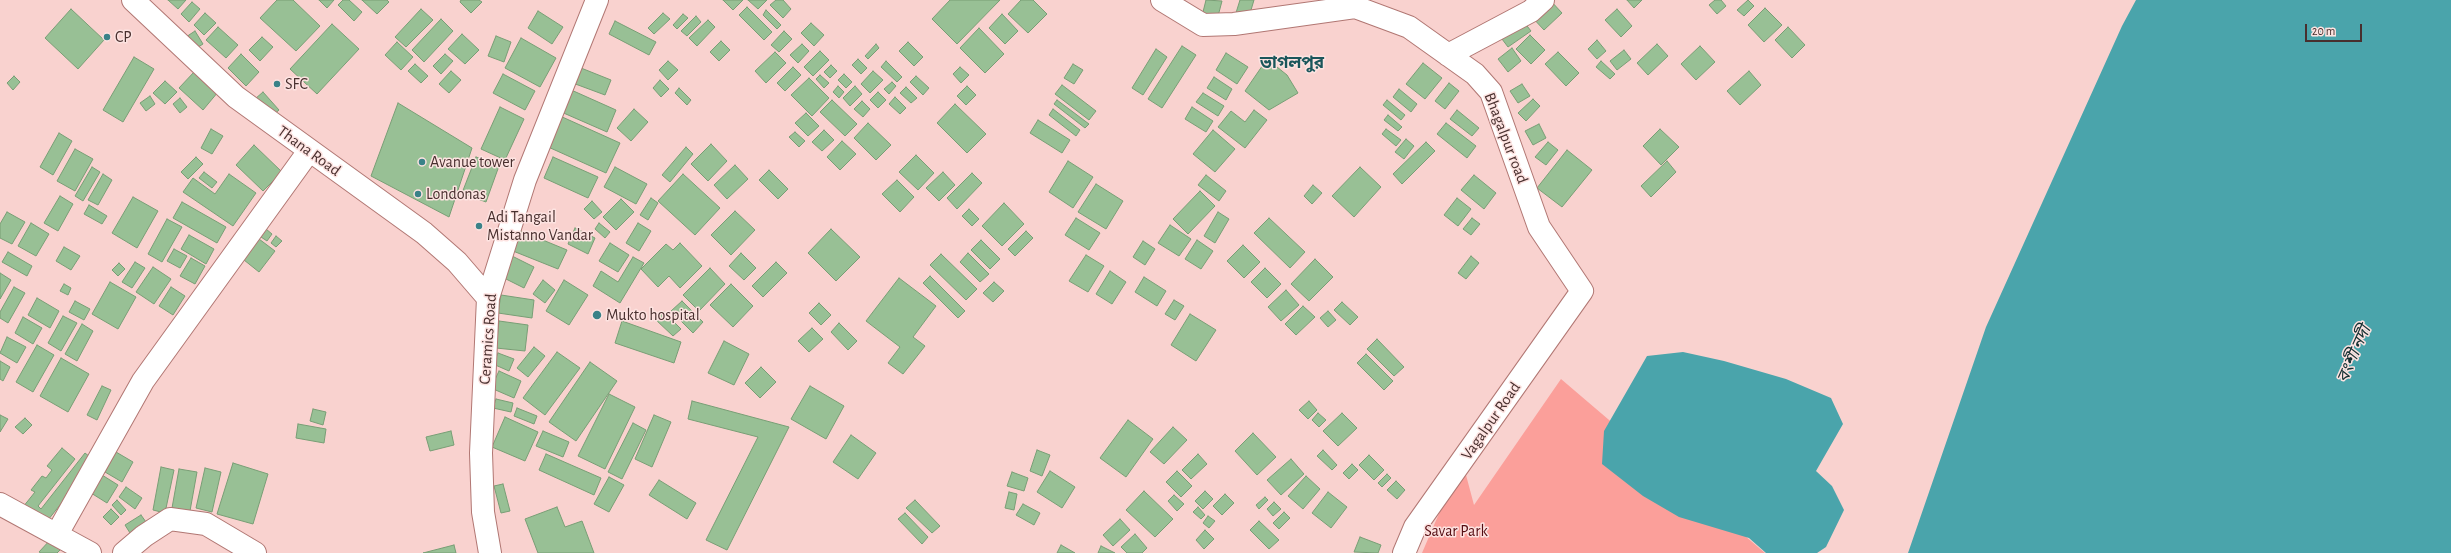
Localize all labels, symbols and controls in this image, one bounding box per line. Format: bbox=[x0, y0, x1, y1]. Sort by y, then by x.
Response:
scale bar bbox=[2307, 16, 2364, 42]
text: 20 m bbox=[2312, 25, 2335, 37]
place label: CP bbox=[115, 27, 132, 47]
marker: CP bbox=[102, 32, 112, 42]
district label: ভাগলপুর bbox=[1260, 53, 1324, 73]
place label: SFC bbox=[285, 74, 308, 94]
marker: SFC bbox=[272, 79, 282, 89]
street label: Bhagalpur road bbox=[1480, 90, 1532, 186]
street label: Thana Road bbox=[274, 122, 344, 180]
place label: Avanue tower bbox=[430, 152, 515, 172]
marker: Avanue tower bbox=[417, 157, 427, 167]
place label: Londonas bbox=[426, 184, 486, 204]
marker: Londonas bbox=[413, 189, 423, 199]
place label: Adi Tangail Mistanno Vandar bbox=[487, 207, 593, 245]
marker: Adi Tangail Mistanno Vandar bbox=[474, 221, 484, 231]
street label: Ceramics Road bbox=[475, 293, 501, 385]
place label: Mukto hospital bbox=[606, 305, 700, 325]
marker: Mukto hospital bbox=[591, 309, 603, 321]
water label: বংশী নদী bbox=[2332, 322, 2376, 386]
street label: Vagalpur Road bbox=[1457, 379, 1525, 463]
park label: Savar Park bbox=[1424, 521, 1488, 541]

